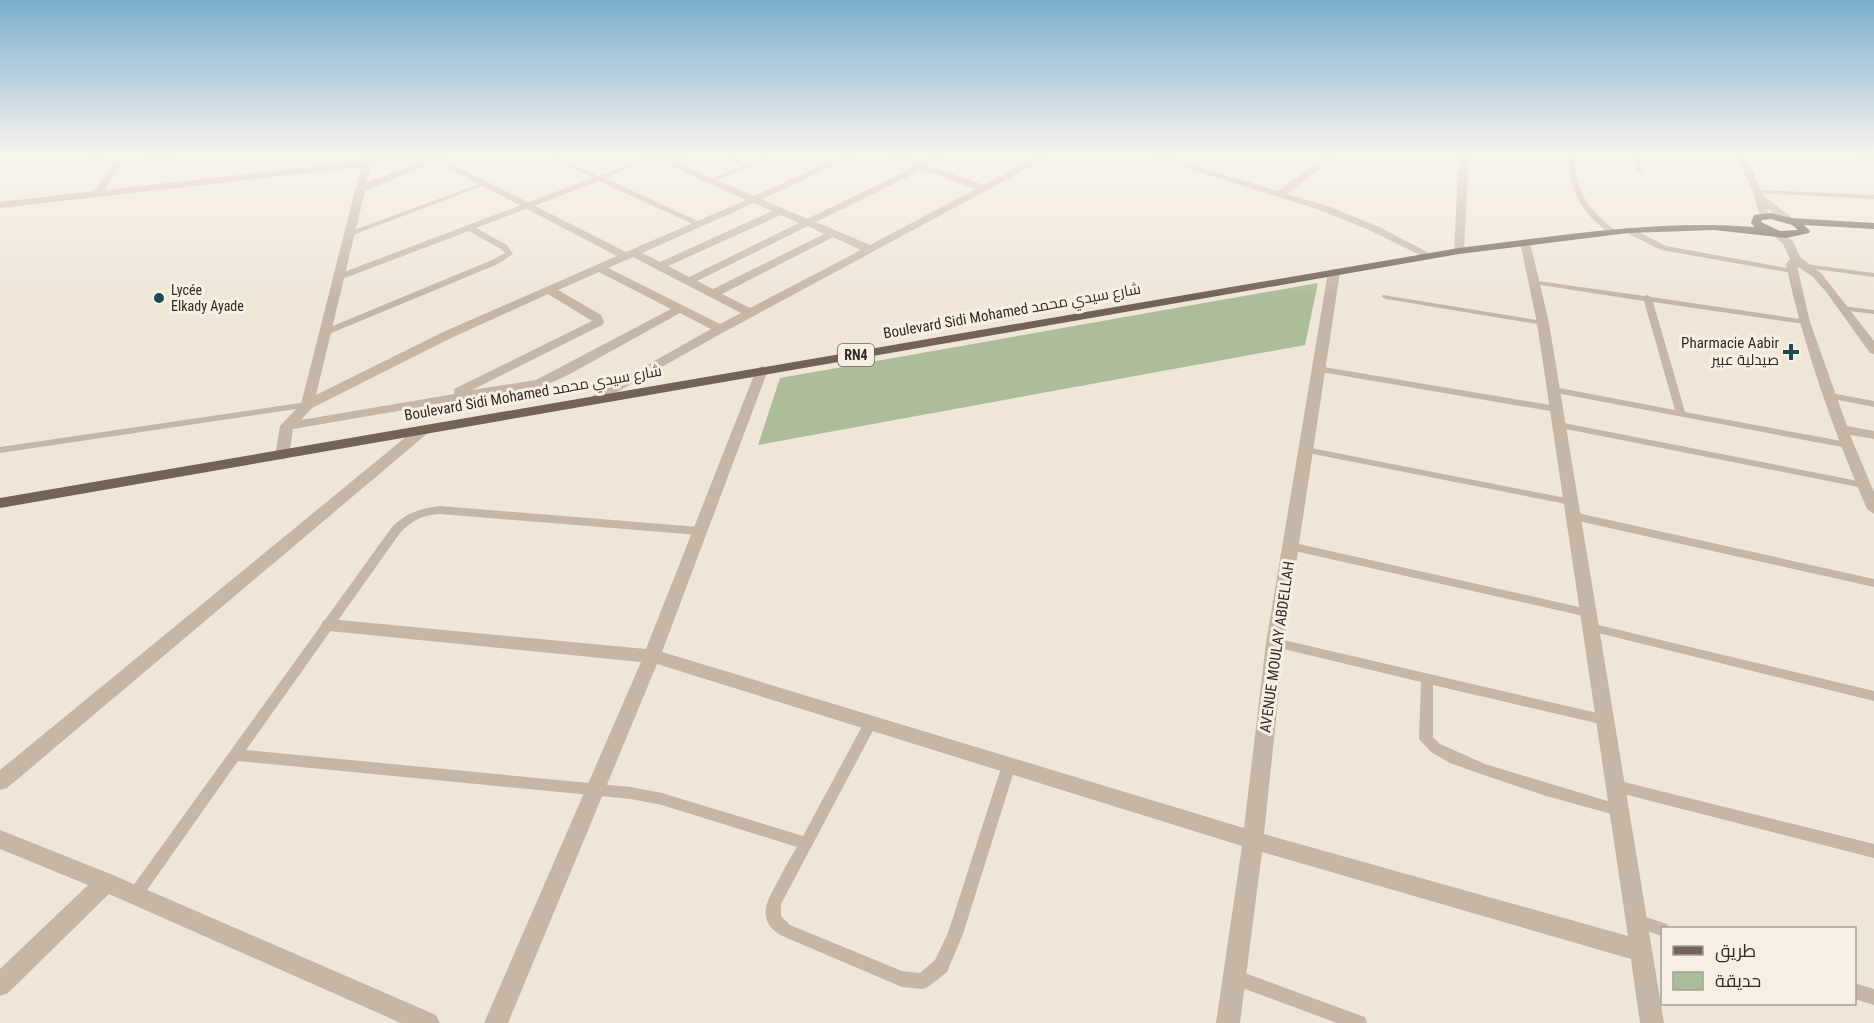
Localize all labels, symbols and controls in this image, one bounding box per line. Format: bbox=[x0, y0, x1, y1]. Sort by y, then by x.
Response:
street label: Boulevard Sidi Mohamed شارع سيدي محمد bbox=[882, 279, 1143, 346]
place label: Lycée Elkady Ayade bbox=[171, 282, 244, 314]
marker: Lycée Elkady Ayade bbox=[152, 291, 166, 305]
place label: Pharmacie Aabir صيدلية عبير bbox=[1681, 334, 1779, 369]
road number: RN4 bbox=[838, 344, 874, 366]
marker: Pharmacie Aabir صيدلية عبير bbox=[1784, 345, 1798, 359]
street label: Boulevard Sidi Mohamed شارع سيدي محمد bbox=[403, 361, 664, 428]
street label: AVENUE MOULAY ABDELLAH bbox=[1256, 560, 1298, 734]
legend bbox=[1661, 927, 1856, 1005]
text: طريق bbox=[1715, 940, 1756, 963]
text: حديقة bbox=[1715, 970, 1761, 991]

